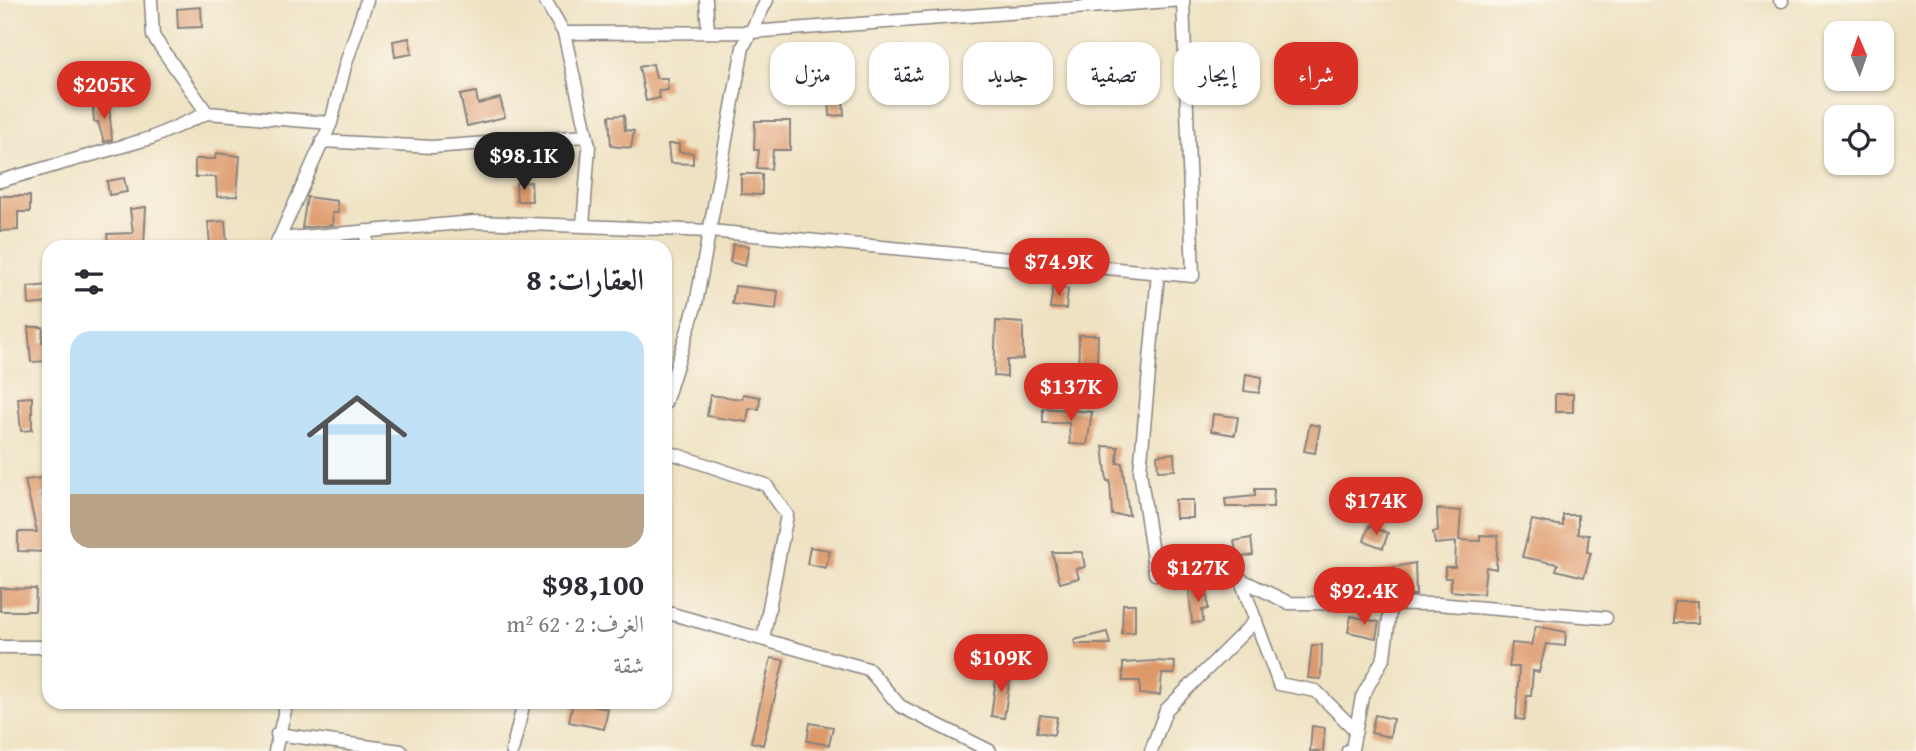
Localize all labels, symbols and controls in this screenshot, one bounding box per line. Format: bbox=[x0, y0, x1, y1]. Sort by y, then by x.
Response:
north arrow bbox=[1824, 21, 1894, 91]
map controls bbox=[1824, 21, 1894, 175]
chip: منزل bbox=[770, 42, 855, 105]
chip: شقة bbox=[869, 42, 949, 105]
chip: جديد bbox=[963, 42, 1053, 105]
chip: تصفية bbox=[1067, 42, 1160, 105]
chip: إيجار bbox=[1174, 42, 1260, 105]
chip: شراء bbox=[1274, 42, 1358, 105]
pin: $205K bbox=[55, 61, 153, 121]
text: $205K bbox=[73, 67, 135, 100]
button: locate bbox=[1824, 105, 1894, 175]
pin: $98.1K bbox=[467, 132, 581, 192]
text: $98.1K bbox=[490, 138, 558, 171]
pin: $74.9K bbox=[1002, 238, 1116, 298]
text: $74.9K bbox=[1025, 244, 1093, 277]
text: العقارات: 8 bbox=[526, 257, 644, 301]
icon: filters bbox=[70, 263, 108, 301]
pin: $137K bbox=[1022, 364, 1120, 423]
text: $137K bbox=[1040, 369, 1102, 402]
icon: home bbox=[294, 377, 420, 503]
pin: $174K bbox=[1327, 477, 1425, 537]
text: $174K bbox=[1345, 483, 1407, 516]
pin: $127K bbox=[1149, 544, 1247, 604]
text: $127K bbox=[1167, 550, 1229, 583]
text: $98,100 bbox=[542, 562, 644, 606]
pin: $92.4K bbox=[1307, 568, 1421, 627]
text: $92.4K bbox=[1330, 573, 1398, 606]
text: الغرف: 2 · 62 m² bbox=[507, 607, 644, 640]
pin: $109K bbox=[952, 634, 1050, 694]
text: $109K bbox=[970, 640, 1032, 673]
text: شقة bbox=[614, 648, 644, 681]

